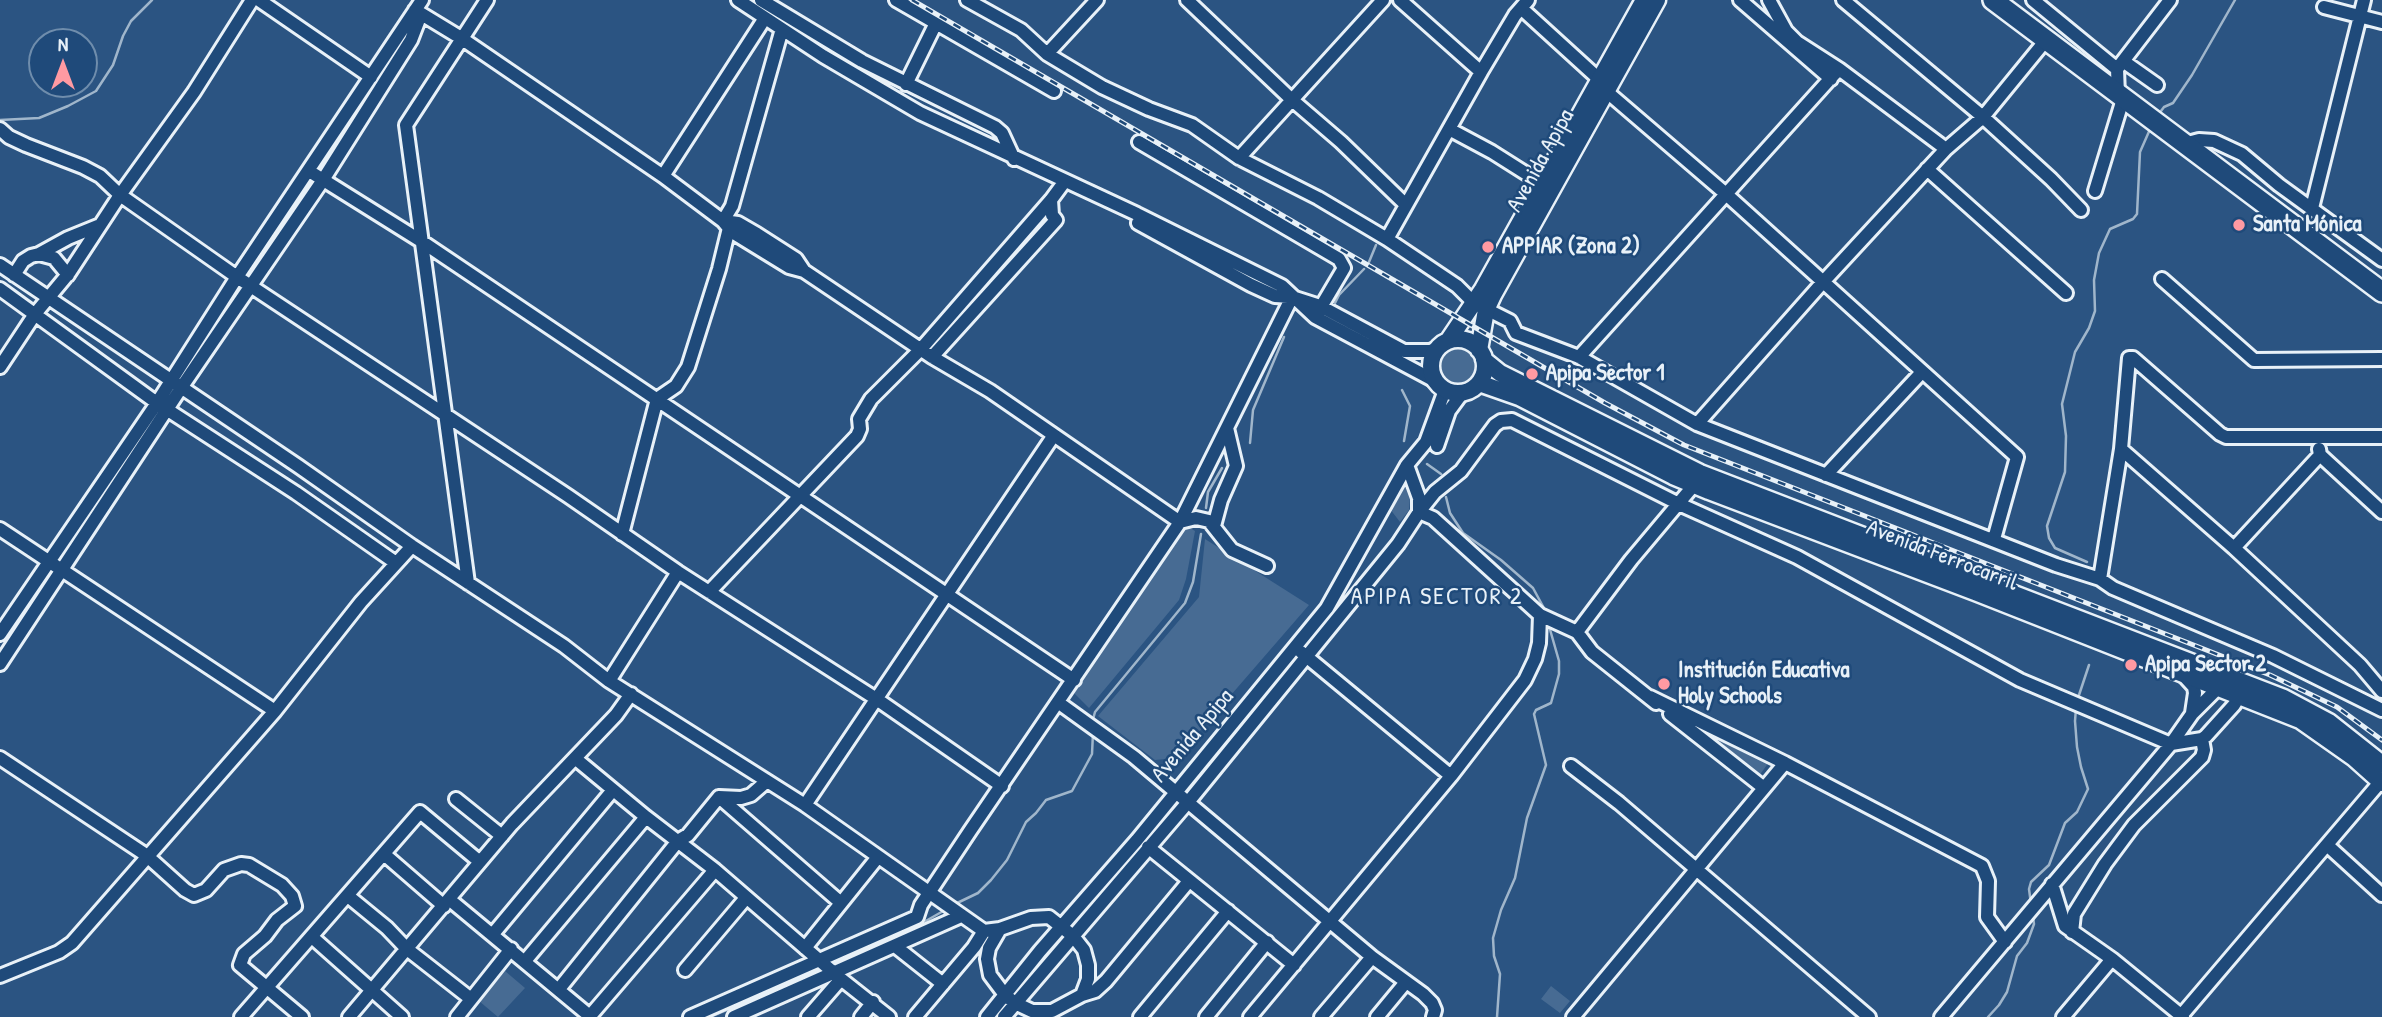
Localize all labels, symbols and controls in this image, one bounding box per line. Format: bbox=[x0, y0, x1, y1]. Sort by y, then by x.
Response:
north arrow bbox=[28, 28, 98, 98]
text: N bbox=[58, 31, 68, 57]
street label: Avenida Apipa bbox=[1501, 105, 1581, 217]
place label: Santa Mónica bbox=[2253, 211, 2362, 239]
marker: Santa Mónica bbox=[2231, 217, 2247, 233]
place label: APPIAR (Zona 2) bbox=[1502, 233, 1640, 261]
marker: APPIAR (Zona 2) bbox=[1480, 239, 1496, 255]
place label: Apipa Sector 1 bbox=[1546, 360, 1665, 388]
marker: Apipa Sector 1 bbox=[1524, 366, 1540, 382]
street label: Avenida Ferrocarril bbox=[1862, 514, 2022, 598]
district label: APIPA SECTOR 2 bbox=[1352, 584, 1522, 612]
place label: Apipa Sector 2 bbox=[2145, 651, 2266, 679]
place label: Institución Educativa Holy Schools bbox=[1678, 657, 1849, 711]
marker: Apipa Sector 2 bbox=[2123, 657, 2139, 673]
marker: Institución Educativa Holy Schools bbox=[1656, 676, 1672, 692]
street label: Avenida Apipa bbox=[1146, 684, 1240, 788]

